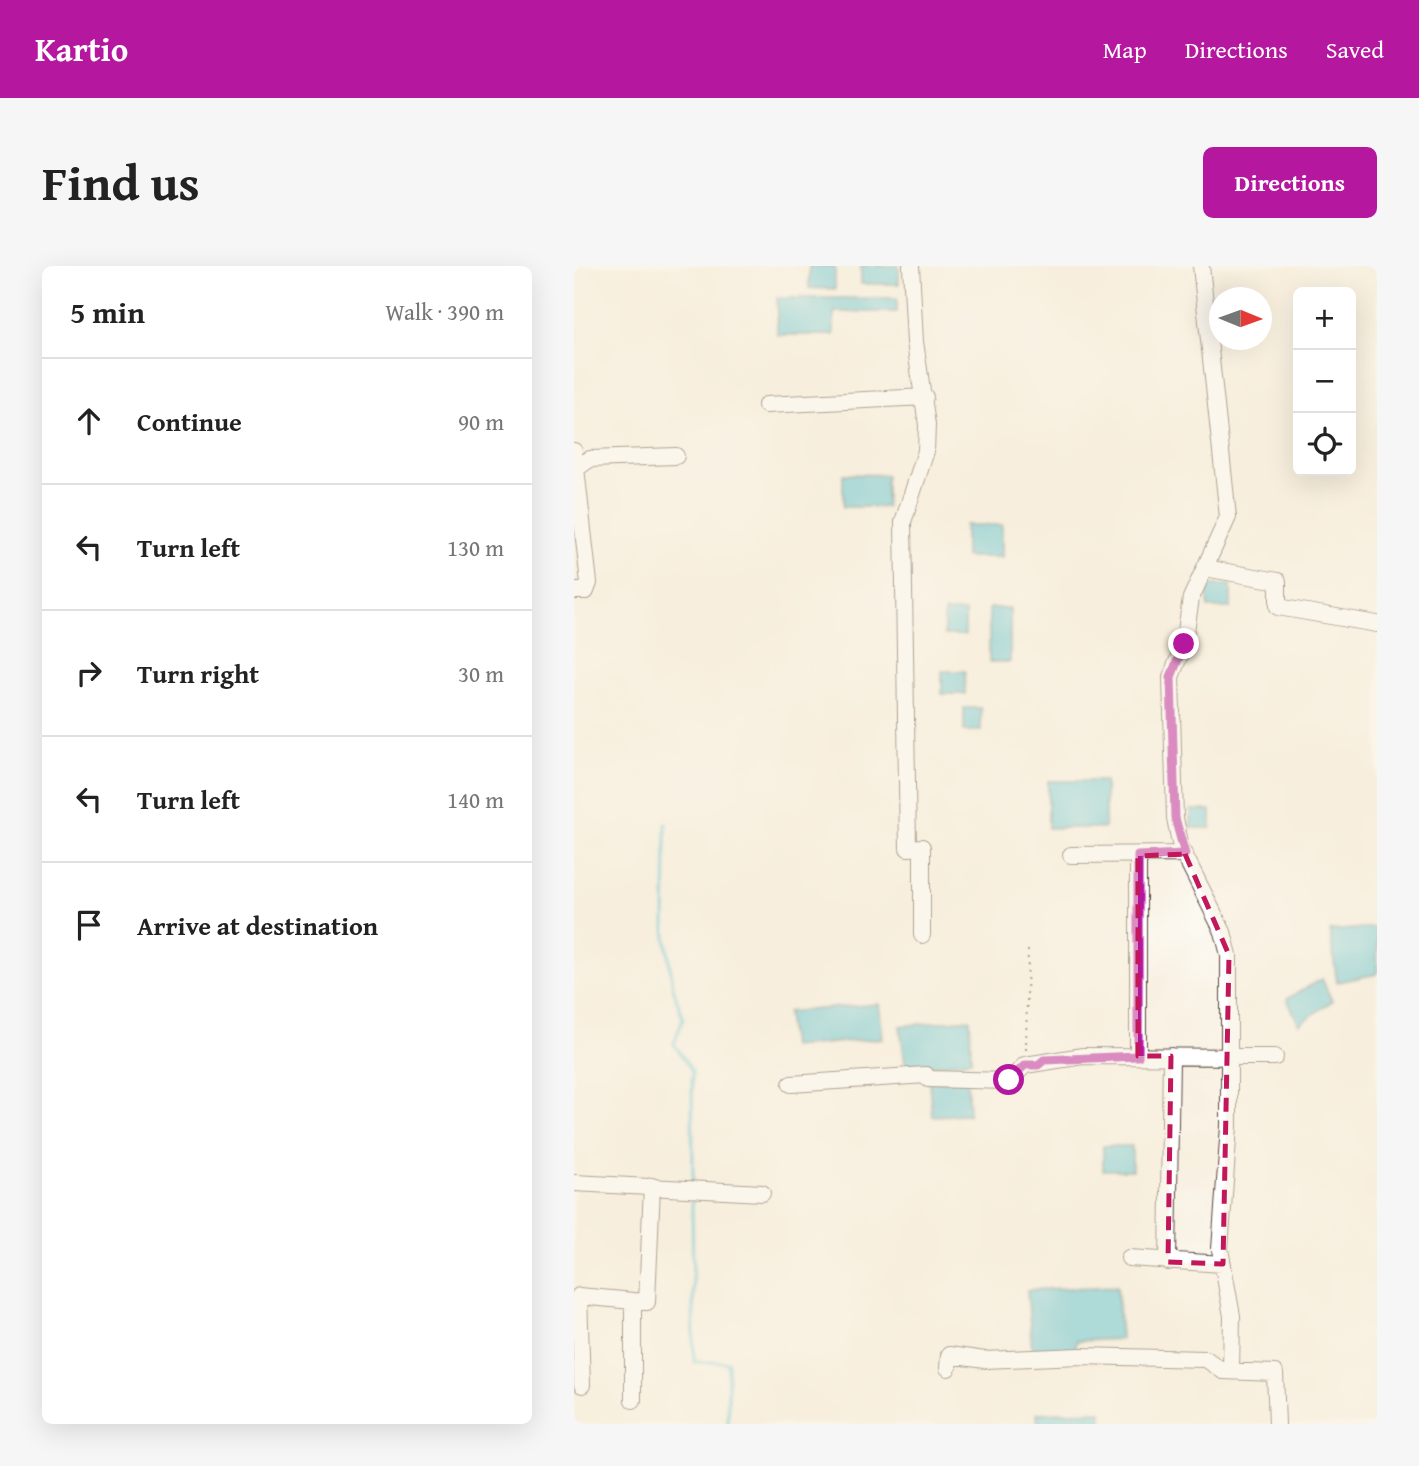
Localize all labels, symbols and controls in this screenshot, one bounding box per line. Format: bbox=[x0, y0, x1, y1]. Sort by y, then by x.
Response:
text: Kartio bbox=[35, 25, 128, 73]
text: Map bbox=[1103, 32, 1147, 67]
text: Directions bbox=[1185, 32, 1288, 67]
text: Saved bbox=[1326, 32, 1384, 67]
text: Find us bbox=[42, 146, 200, 218]
button: Directions bbox=[1203, 147, 1377, 218]
north arrow bbox=[1209, 287, 1272, 350]
map controls bbox=[1293, 287, 1356, 476]
button: + bbox=[1293, 287, 1356, 350]
text: 5 min bbox=[70, 290, 145, 334]
text: Walk · 390 m bbox=[385, 295, 504, 328]
button: − bbox=[1293, 350, 1356, 413]
icon: ahead bbox=[70, 402, 108, 440]
text: Continue bbox=[137, 402, 242, 441]
text: 90 m bbox=[458, 405, 504, 438]
button: locate bbox=[1293, 413, 1356, 476]
icon: left bbox=[70, 528, 108, 566]
text: Turn left bbox=[137, 528, 240, 567]
text: 130 m bbox=[447, 531, 504, 564]
route end bbox=[1168, 628, 1199, 659]
icon: right bbox=[70, 654, 108, 692]
text: Turn right bbox=[137, 654, 259, 693]
text: 30 m bbox=[458, 657, 504, 690]
icon: left bbox=[70, 780, 108, 818]
text: Turn left bbox=[137, 780, 240, 819]
text: 140 m bbox=[447, 783, 504, 816]
icon: arrive bbox=[70, 906, 108, 944]
text: Arrive at destination bbox=[137, 906, 378, 945]
route start bbox=[993, 1064, 1024, 1095]

